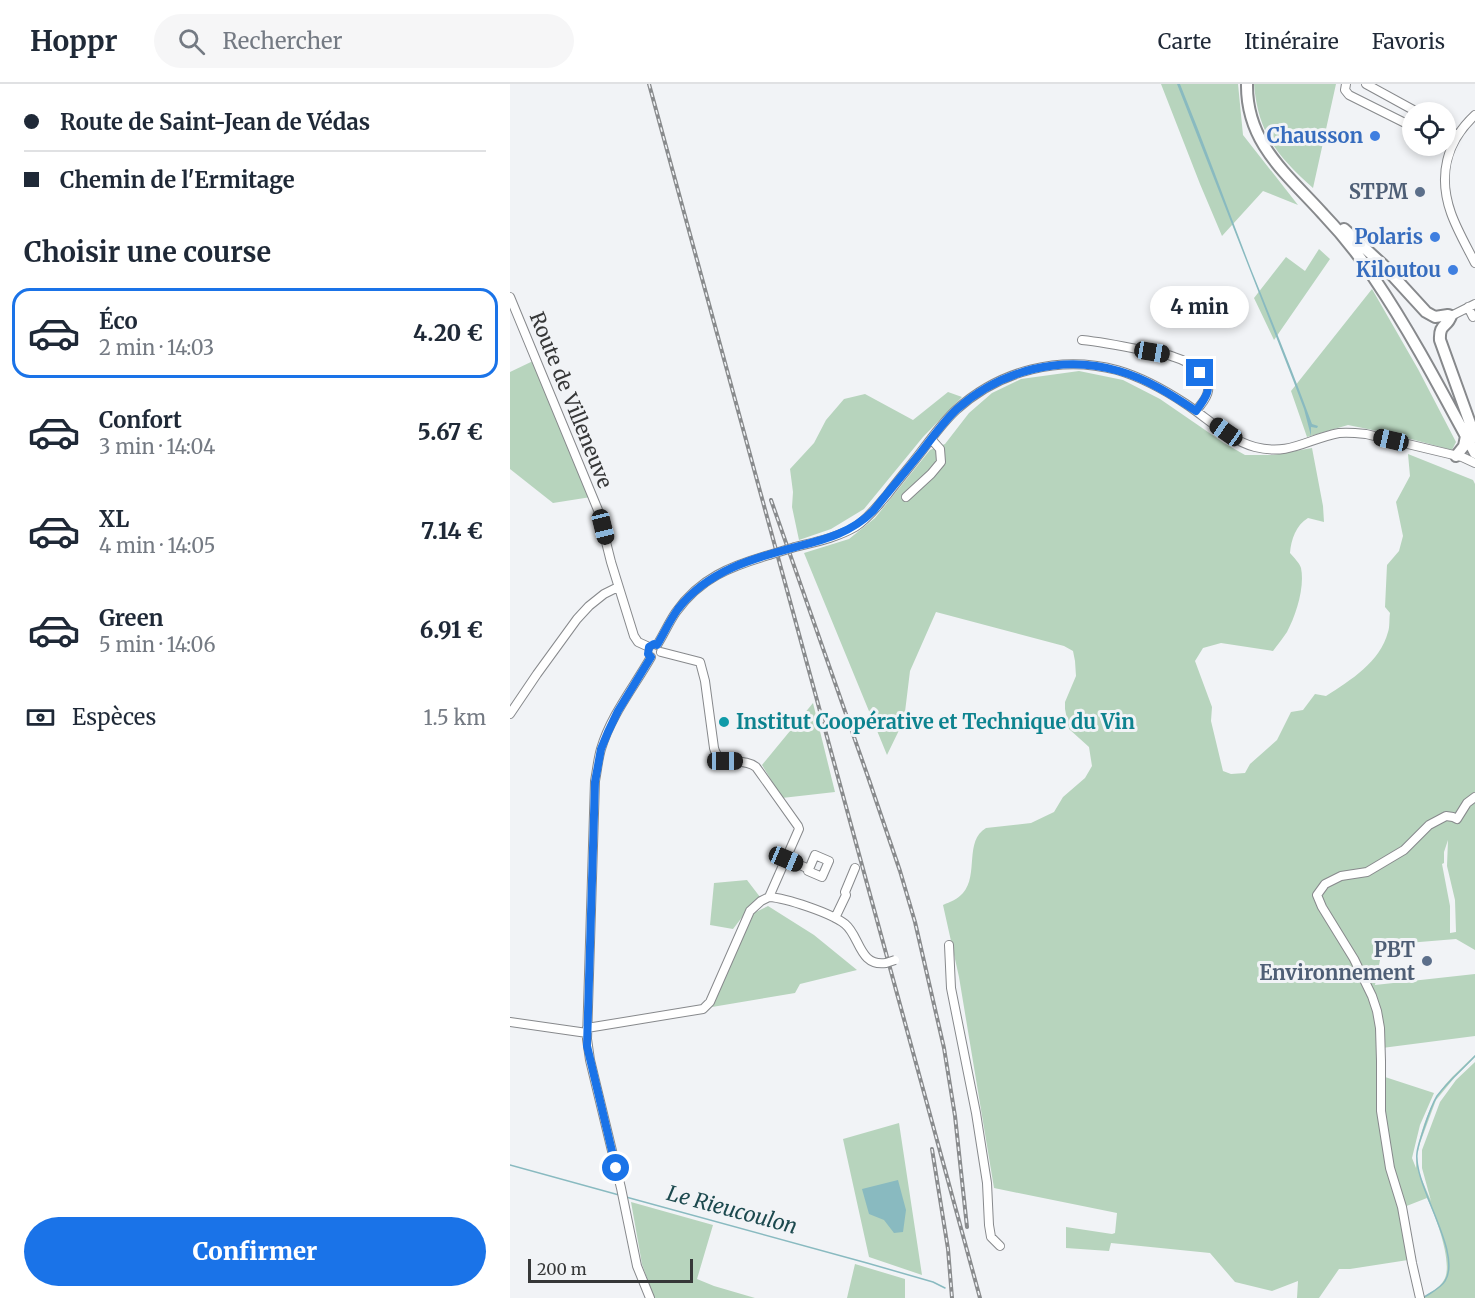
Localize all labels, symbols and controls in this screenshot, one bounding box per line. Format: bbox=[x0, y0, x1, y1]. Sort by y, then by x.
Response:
search box bbox=[154, 14, 574, 68]
text: Hoppr bbox=[30, 23, 118, 59]
icon: search bbox=[175, 25, 208, 58]
text: Rechercher bbox=[223, 27, 342, 55]
text: Carte bbox=[1158, 28, 1211, 55]
text: Itinéraire bbox=[1244, 28, 1339, 55]
text: Favoris bbox=[1372, 28, 1445, 55]
map controls bbox=[1402, 102, 1456, 156]
button: locate bbox=[1402, 102, 1456, 156]
text: Route de Saint-Jean de Védas bbox=[60, 108, 370, 136]
place label: Chausson bbox=[1267, 123, 1363, 148]
marker: Chausson bbox=[1368, 129, 1382, 143]
text: Chemin de l'Ermitage bbox=[60, 166, 295, 194]
place label: STPM bbox=[1349, 179, 1409, 204]
marker: STPM bbox=[1413, 185, 1427, 199]
place label: Polaris bbox=[1354, 224, 1423, 249]
marker: Polaris bbox=[1428, 230, 1442, 244]
text: Choisir une course bbox=[24, 235, 271, 269]
place label: Kiloutou bbox=[1356, 257, 1441, 282]
marker: Kiloutou bbox=[1446, 263, 1460, 277]
callout: 4 min bbox=[1150, 286, 1250, 328]
text: 4 min bbox=[1170, 294, 1229, 319]
icon: car bbox=[27, 306, 81, 360]
text: Éco bbox=[99, 307, 138, 335]
street label: Route de Villeneuve bbox=[525, 308, 618, 492]
text: 4.20 € bbox=[413, 319, 483, 347]
text: 2 min · 14:03 bbox=[99, 335, 214, 360]
car bbox=[1133, 340, 1171, 364]
route end bbox=[1186, 359, 1213, 386]
icon: car bbox=[27, 405, 81, 459]
text: Confort bbox=[99, 406, 182, 434]
car bbox=[1206, 414, 1246, 450]
text: 5.67 € bbox=[418, 418, 483, 446]
car bbox=[1371, 427, 1411, 453]
text: 3 min · 14:04 bbox=[99, 434, 215, 459]
icon: car bbox=[27, 504, 81, 558]
text: XL bbox=[99, 505, 129, 533]
car bbox=[590, 507, 616, 547]
text: 7.14 € bbox=[421, 517, 483, 545]
text: 4 min · 14:05 bbox=[99, 533, 215, 558]
icon: car bbox=[27, 603, 81, 657]
text: Green bbox=[99, 604, 163, 632]
text: 6.91 € bbox=[420, 616, 483, 644]
text: 5 min · 14:06 bbox=[99, 632, 216, 657]
icon: cash bbox=[24, 701, 57, 734]
text: Espèces bbox=[72, 703, 156, 731]
text: 1.5 km bbox=[424, 705, 486, 730]
place label: Institut Coopérative et Technique du Vin bbox=[736, 709, 1135, 734]
marker: Institut Coopérative et Technique du Vin bbox=[717, 715, 731, 729]
car bbox=[707, 752, 743, 770]
car bbox=[766, 844, 806, 874]
place label: PBT Environnement bbox=[1259, 937, 1415, 985]
marker: PBT Environnement bbox=[1420, 954, 1434, 968]
route start bbox=[602, 1154, 629, 1181]
water label: Le Rieucoulon bbox=[664, 1179, 800, 1240]
button: Confirmer bbox=[24, 1217, 486, 1286]
scale bar bbox=[528, 1256, 693, 1284]
text: 200 m bbox=[537, 1259, 587, 1279]

